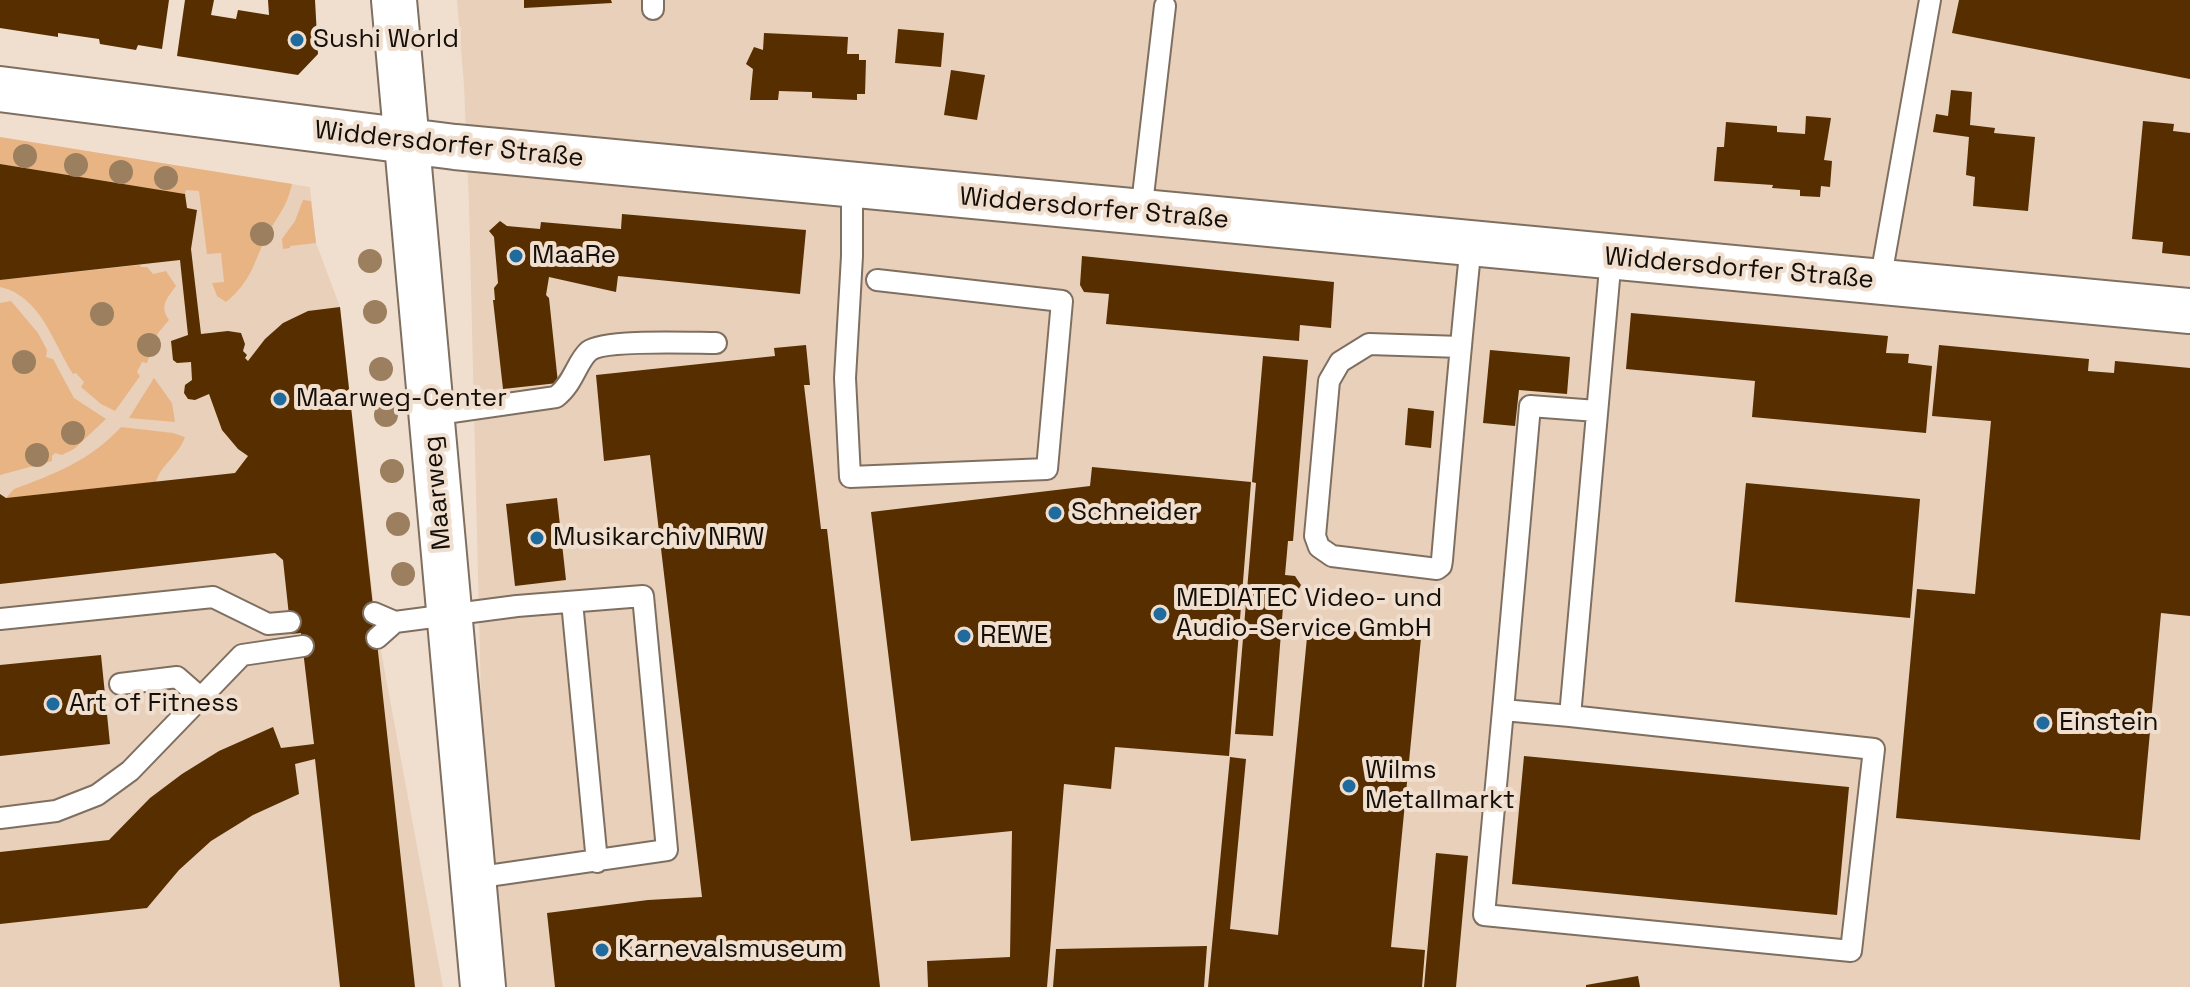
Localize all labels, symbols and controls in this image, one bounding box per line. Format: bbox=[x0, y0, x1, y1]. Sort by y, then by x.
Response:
place label: Sushi World bbox=[313, 24, 459, 56]
marker: Sushi World bbox=[288, 31, 306, 49]
street label: Widdersdorfer Straße bbox=[313, 115, 585, 175]
street label: Widdersdorfer Straße bbox=[958, 182, 1230, 236]
place label: MaaRe bbox=[532, 240, 616, 272]
street label: Widdersdorfer Straße bbox=[1603, 242, 1875, 296]
marker: MaaRe bbox=[507, 247, 525, 265]
place label: Maarweg-Center bbox=[296, 383, 507, 415]
marker: Maarweg-Center bbox=[271, 390, 289, 408]
street label: Maarweg bbox=[417, 434, 459, 552]
place label: Schneider bbox=[1071, 497, 1198, 529]
marker: Schneider bbox=[1046, 504, 1064, 522]
place label: Musikarchiv NRW bbox=[553, 522, 764, 554]
marker: Musikarchiv NRW bbox=[528, 529, 546, 547]
place label: MEDIATEC Video- und Audio-Service GmbH bbox=[1176, 583, 1442, 644]
marker: MEDIATEC Video- und Audio-Service GmbH bbox=[1151, 605, 1169, 623]
place label: REWE bbox=[980, 620, 1048, 652]
marker: REWE bbox=[955, 627, 973, 645]
place label: Art of Fitness bbox=[69, 688, 239, 720]
marker: Art of Fitness bbox=[44, 695, 62, 713]
place label: Einstein bbox=[2059, 707, 2159, 739]
marker: Einstein bbox=[2034, 714, 2052, 732]
place label: Wilms Metallmarkt bbox=[1365, 755, 1515, 816]
marker: Wilms Metallmarkt bbox=[1340, 777, 1358, 795]
place label: Karnevalsmuseum bbox=[618, 934, 843, 966]
marker: Karnevalsmuseum bbox=[593, 941, 611, 959]

